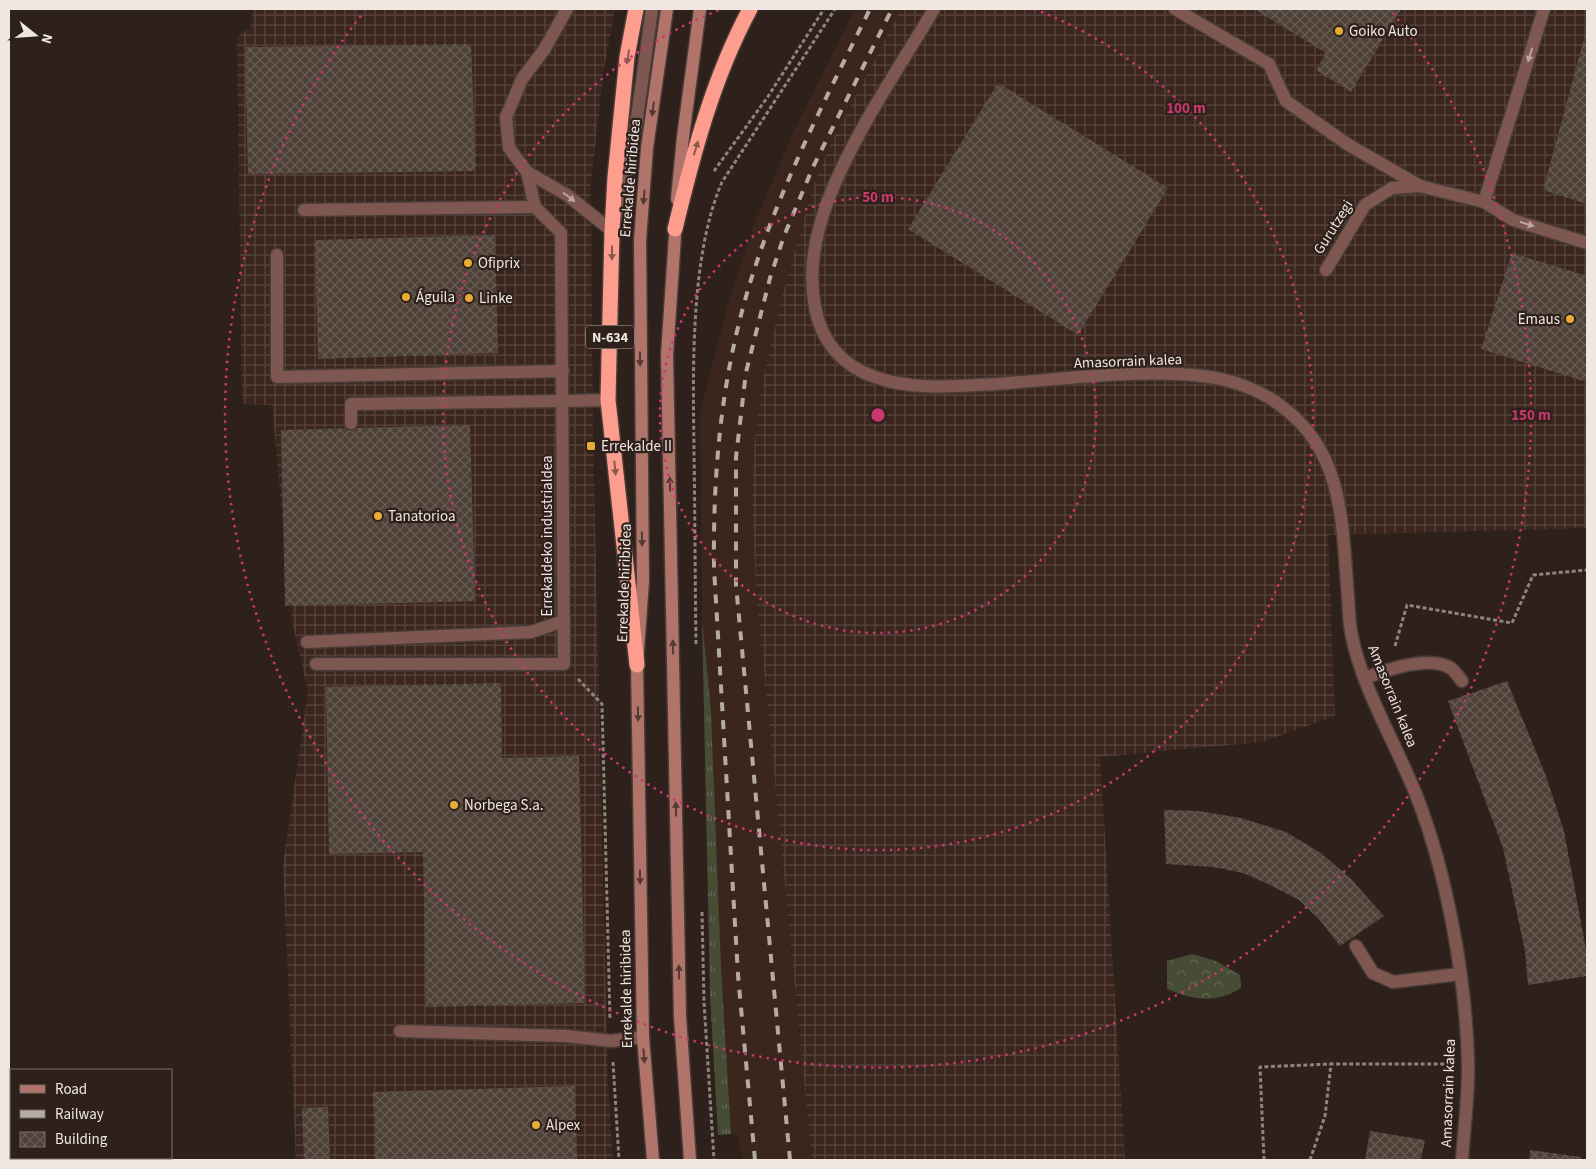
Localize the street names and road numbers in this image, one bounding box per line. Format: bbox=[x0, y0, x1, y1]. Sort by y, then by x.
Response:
street label: Errekalde hiribidea bbox=[615, 118, 646, 238]
street label: Gurutzegi bbox=[1308, 196, 1358, 259]
road number: N-634 bbox=[586, 326, 634, 348]
street label: Amasorrain kalea bbox=[1073, 349, 1183, 374]
street label: Errekaldeko industrialdea bbox=[537, 455, 558, 617]
street label: Errekalde hiribidea bbox=[612, 523, 637, 643]
street label: Amasorrain kalea bbox=[1362, 642, 1423, 750]
street label: Errekalde hiribidea bbox=[615, 929, 638, 1049]
street label: Amasorrain kalea bbox=[1436, 1038, 1461, 1148]

